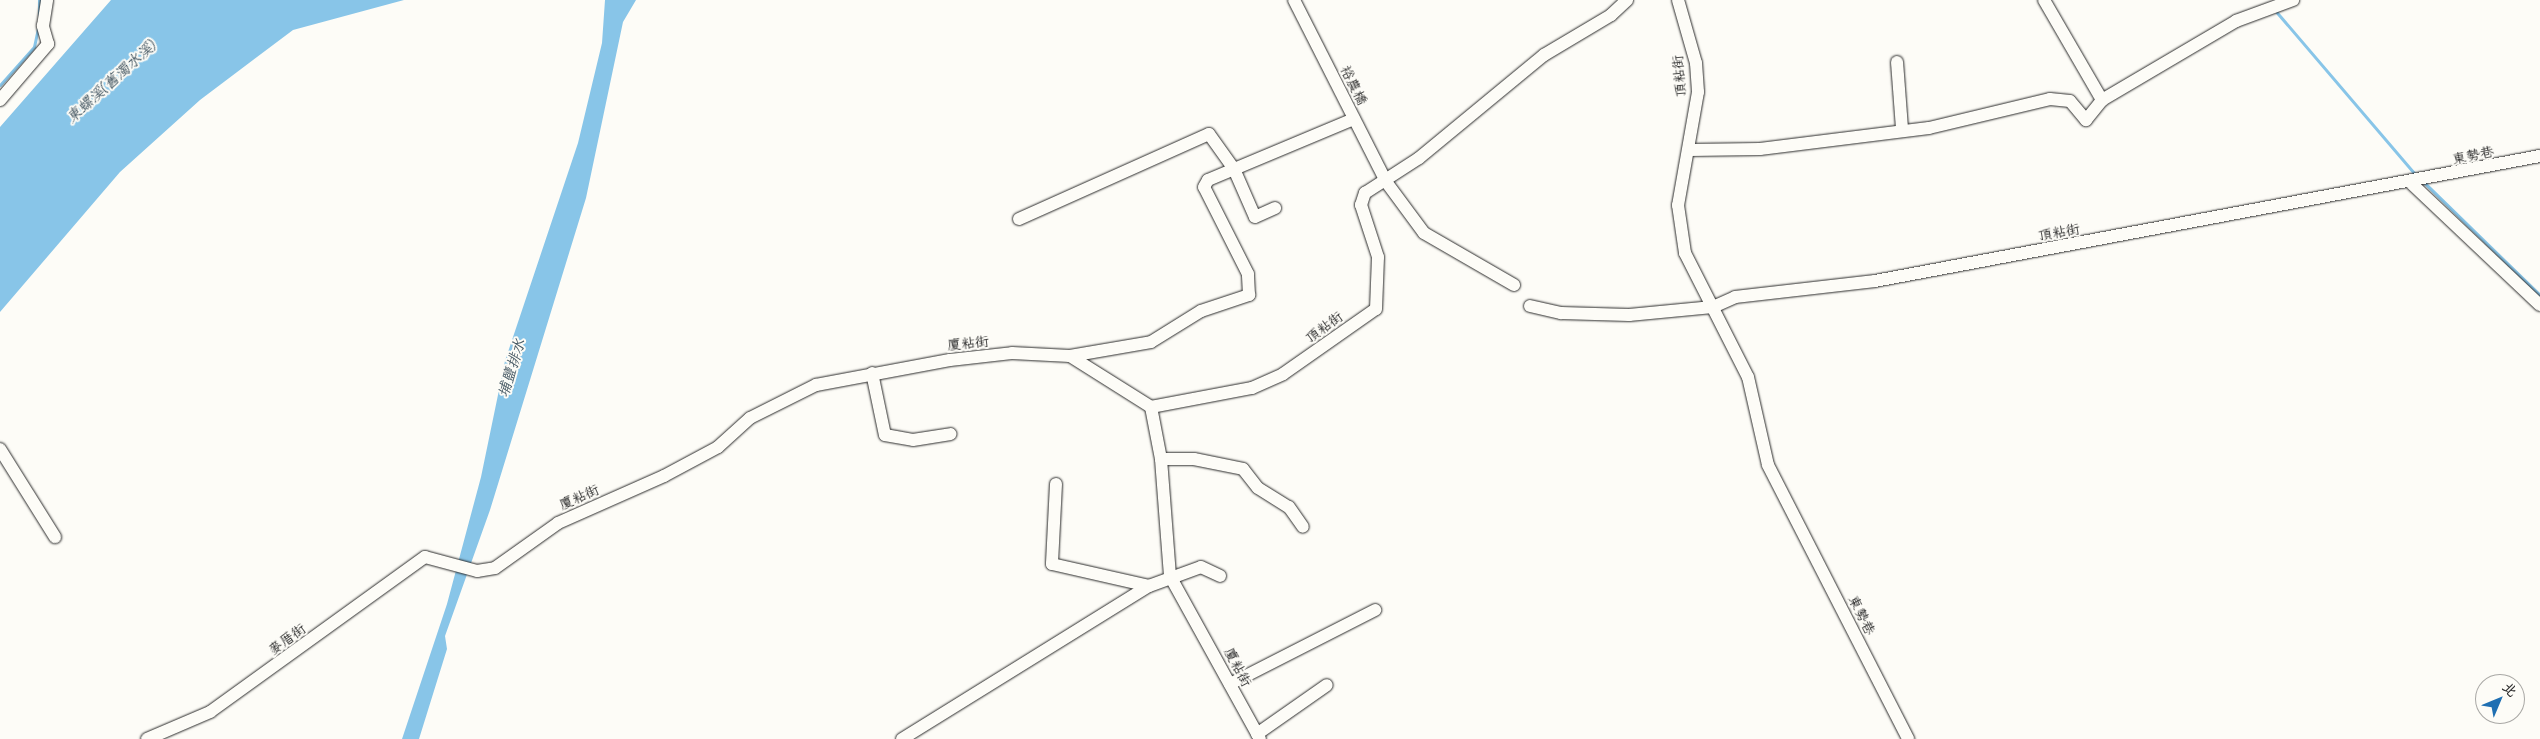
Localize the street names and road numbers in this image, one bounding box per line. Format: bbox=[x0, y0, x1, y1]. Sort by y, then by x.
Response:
street label: 頂粘街 bbox=[1669, 54, 1689, 98]
street label: 裕農橋 bbox=[1337, 62, 1371, 108]
street label: 東勢巷 bbox=[2451, 142, 2495, 168]
street label: 頂粘街 bbox=[2037, 220, 2081, 244]
street label: 頂粘街 bbox=[1302, 308, 1346, 346]
street label: 廈粘街 bbox=[946, 332, 990, 354]
street label: 廈粘街 bbox=[556, 481, 602, 513]
street label: 東勢巷 bbox=[1845, 592, 1879, 638]
street label: 麥厝街 bbox=[265, 620, 309, 658]
street label: 廈粘街 bbox=[1221, 645, 1255, 689]

